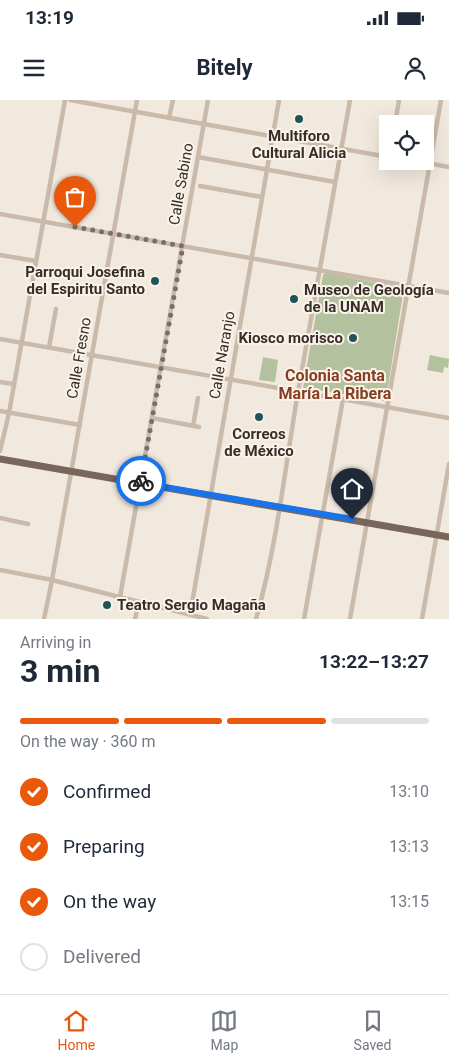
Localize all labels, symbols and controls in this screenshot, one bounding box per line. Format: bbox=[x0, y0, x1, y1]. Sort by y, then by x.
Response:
text: 13:19 bbox=[25, 6, 74, 29]
icon: menu bbox=[20, 54, 48, 82]
icon: person bbox=[401, 54, 429, 82]
text: Bitely bbox=[196, 55, 253, 80]
marker: Multiforo Cultural Alicia bbox=[293, 113, 305, 125]
map controls bbox=[379, 115, 434, 170]
button: locate bbox=[379, 115, 434, 170]
place label: Multiforo Cultural Alicia bbox=[252, 127, 346, 162]
street label: Calle Sabino bbox=[165, 142, 197, 226]
pin bbox=[54, 176, 96, 227]
icon: bag bbox=[61, 183, 89, 211]
place label: Parroqui Josefina del Espiritu Santo bbox=[25, 263, 145, 298]
marker: Parroqui Josefina del Espiritu Santo bbox=[149, 275, 161, 287]
place label: Museo de Geología de la UNAM bbox=[304, 281, 434, 316]
marker: Museo de Geología de la UNAM bbox=[288, 293, 300, 305]
street label: Calle Naranjo bbox=[205, 310, 239, 400]
street label: Calle Fresno bbox=[63, 316, 95, 400]
place label: Kiosco morisco bbox=[238, 329, 343, 347]
marker: Kiosco morisco bbox=[347, 332, 359, 344]
district label: Colonia Santa María La Ribera bbox=[279, 366, 392, 403]
marker: Correos de México bbox=[253, 411, 265, 423]
place label: Correos de México bbox=[224, 425, 294, 460]
courier bbox=[116, 456, 166, 506]
icon: bike bbox=[127, 467, 155, 495]
pin bbox=[331, 468, 373, 519]
icon: home bbox=[338, 475, 366, 503]
place label: Teatro Sergio Magaña bbox=[117, 596, 266, 614]
marker: Teatro Sergio Magaña bbox=[101, 599, 113, 611]
text: Arriving in bbox=[20, 633, 91, 652]
text: 13:22–13:27 bbox=[319, 650, 429, 673]
text: 3 min bbox=[20, 652, 100, 690]
text: On the way · 360 m bbox=[20, 732, 156, 751]
icon: check bbox=[20, 778, 48, 806]
text: Confirmed bbox=[63, 780, 151, 803]
text: 13:10 bbox=[389, 782, 429, 801]
icon: check bbox=[20, 833, 48, 861]
text: Preparing bbox=[63, 835, 145, 858]
text: 13:13 bbox=[389, 837, 429, 856]
icon: check bbox=[20, 888, 48, 916]
text: On the way bbox=[63, 890, 156, 913]
text: 13:15 bbox=[389, 892, 429, 911]
text: Delivered bbox=[63, 945, 141, 968]
tab: Home bbox=[58, 1007, 95, 1053]
tab: Map bbox=[210, 1007, 238, 1053]
tab: Saved bbox=[354, 1007, 391, 1053]

